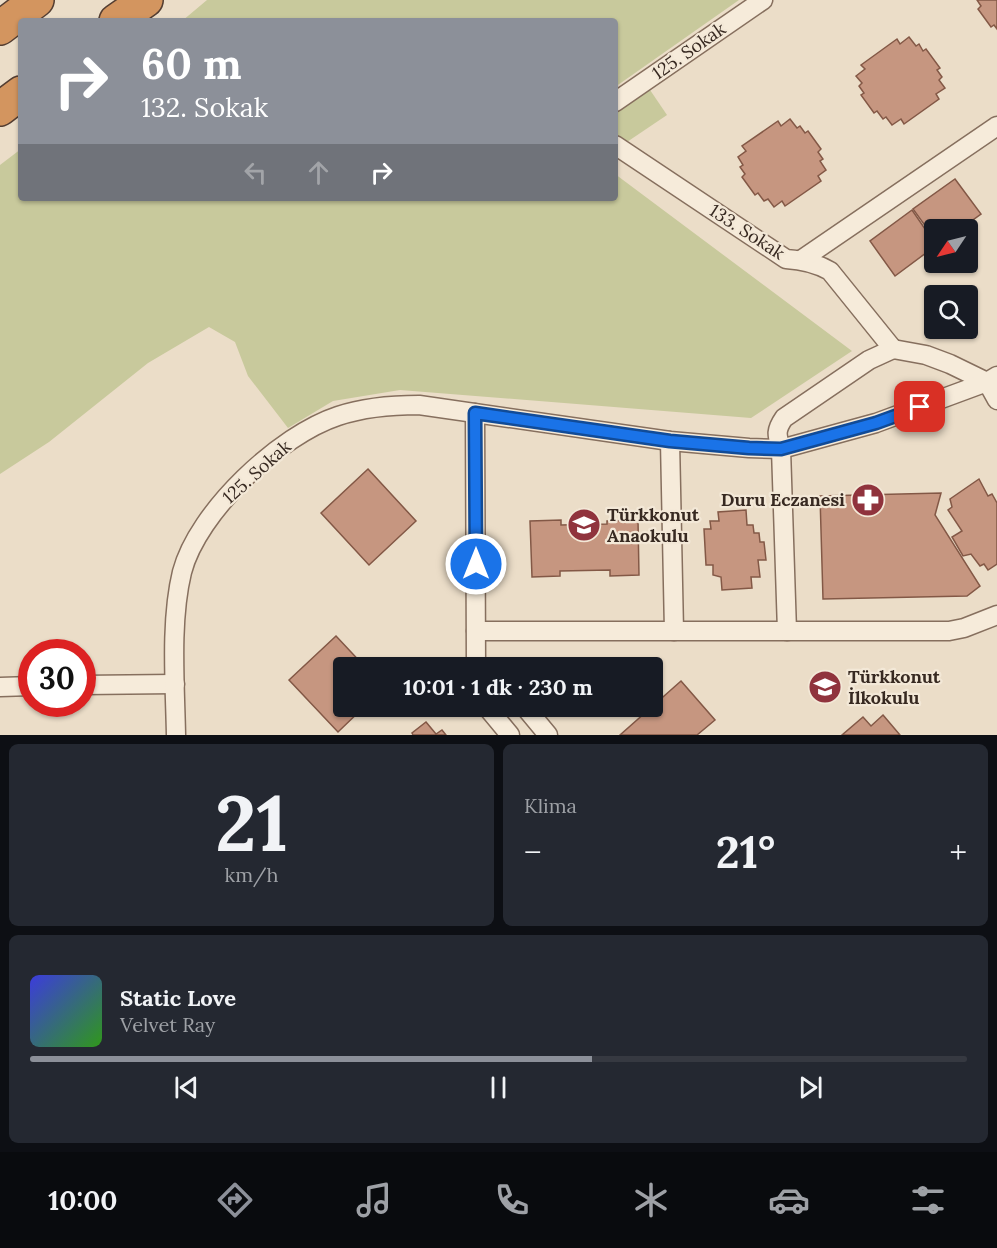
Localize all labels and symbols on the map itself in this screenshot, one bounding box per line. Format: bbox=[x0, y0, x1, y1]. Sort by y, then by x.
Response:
street label: 125. Sokak bbox=[647, 17, 730, 84]
street label: 133. Sokak bbox=[705, 199, 790, 265]
north arrow bbox=[924, 219, 978, 273]
pin bbox=[894, 381, 945, 432]
street label: 125. Sokak bbox=[218, 435, 296, 508]
pharmacy icon: Duru Eczanesi bbox=[850, 482, 886, 518]
place label: Duru Eczanesi bbox=[721, 488, 845, 511]
place label: Türkkonut Anaokulu bbox=[607, 503, 700, 547]
school or university icon: Türkkonut Anaokulu bbox=[566, 507, 602, 543]
position arrow bbox=[444, 532, 508, 596]
speed limit sign: 30 bbox=[18, 639, 96, 717]
place label: Türkkonut İlkokulu bbox=[848, 665, 941, 709]
school or university icon: Türkkonut İlkokulu bbox=[807, 669, 843, 705]

